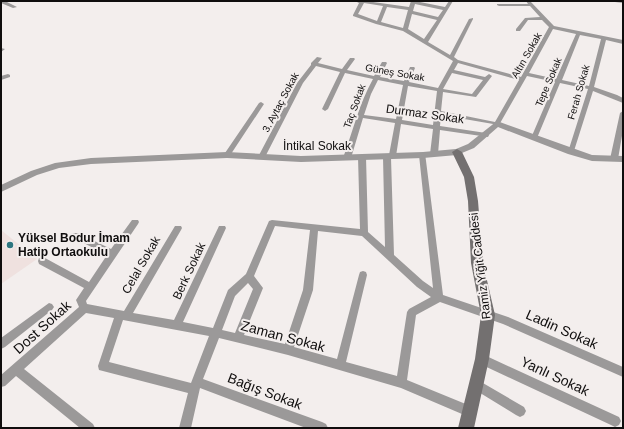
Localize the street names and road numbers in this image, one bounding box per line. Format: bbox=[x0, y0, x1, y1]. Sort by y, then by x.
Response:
street label: Altın Sokak bbox=[509, 30, 544, 80]
street label: Tepe Sokak bbox=[533, 55, 564, 108]
street label: Güneş Sokak bbox=[364, 62, 426, 83]
street label: Ferah Sokak bbox=[565, 62, 592, 121]
street label: 3. Aytaç Sokak bbox=[260, 70, 301, 134]
street label: Taç Sokak bbox=[341, 82, 368, 130]
street label: Durmaz Sokak bbox=[385, 102, 466, 127]
street label: İntikal Sokak bbox=[283, 139, 352, 153]
street label: Ramiz Yiğit Caddesi bbox=[467, 212, 493, 320]
street label: Celal Sokak bbox=[119, 233, 164, 296]
street label: Berk Sokak bbox=[170, 239, 209, 302]
street label: Dost Sokak bbox=[10, 296, 75, 357]
street label: Ladin Sokak bbox=[524, 306, 601, 352]
street label: Zaman Sokak bbox=[239, 317, 328, 355]
street label: Yanlı Sokak bbox=[518, 353, 593, 399]
street label: Bağış Sokak bbox=[225, 369, 305, 413]

